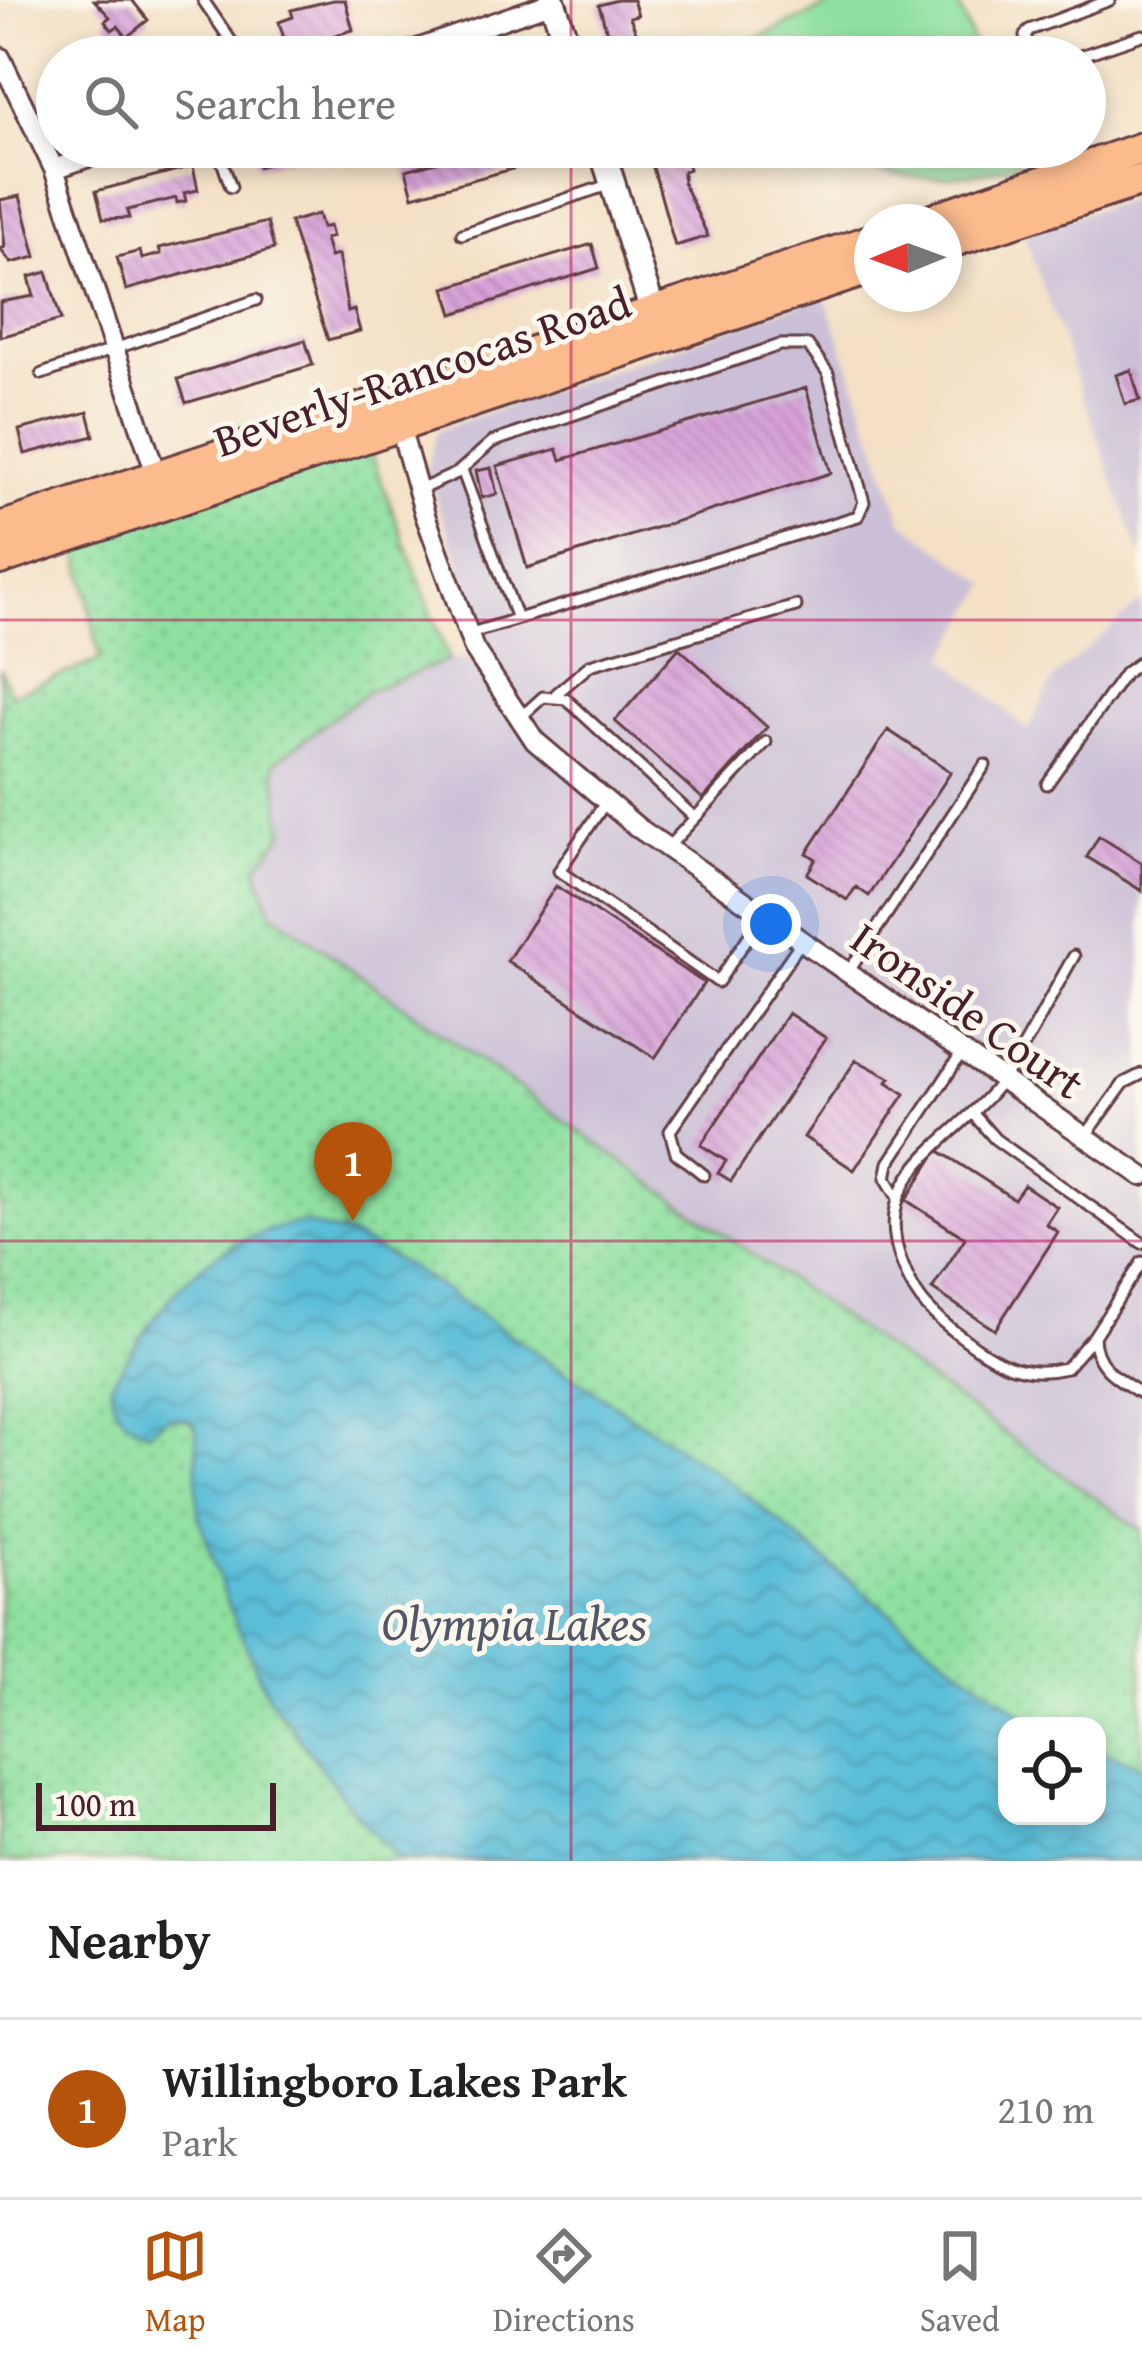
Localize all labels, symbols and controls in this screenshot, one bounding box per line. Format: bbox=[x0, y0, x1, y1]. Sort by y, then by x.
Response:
search box bbox=[36, 36, 1106, 168]
icon: search bbox=[78, 69, 144, 135]
text: Search here bbox=[174, 70, 396, 135]
north arrow bbox=[854, 204, 962, 312]
street label: Beverly-Rancocas Road bbox=[205, 269, 639, 472]
your location bbox=[741, 894, 801, 954]
street label: Ironside Court bbox=[838, 905, 1098, 1114]
pin: 1 bbox=[314, 1122, 392, 1221]
water label: Olympia Lakes bbox=[381, 1587, 647, 1658]
map controls bbox=[998, 1717, 1106, 1825]
button: locate bbox=[998, 1717, 1106, 1825]
scale bar bbox=[36, 1777, 276, 1830]
text: 100 m bbox=[54, 1780, 136, 1828]
text: Nearby bbox=[48, 1902, 211, 1977]
text: Willingboro Lakes Park bbox=[162, 2048, 627, 2113]
text: 1 bbox=[77, 2080, 97, 2137]
text: 210 m bbox=[997, 2080, 1094, 2137]
text: Park bbox=[162, 2113, 237, 2170]
tab: Map bbox=[142, 2223, 208, 2343]
tab: Directions bbox=[493, 2223, 635, 2343]
tab: Saved bbox=[920, 2223, 1000, 2343]

